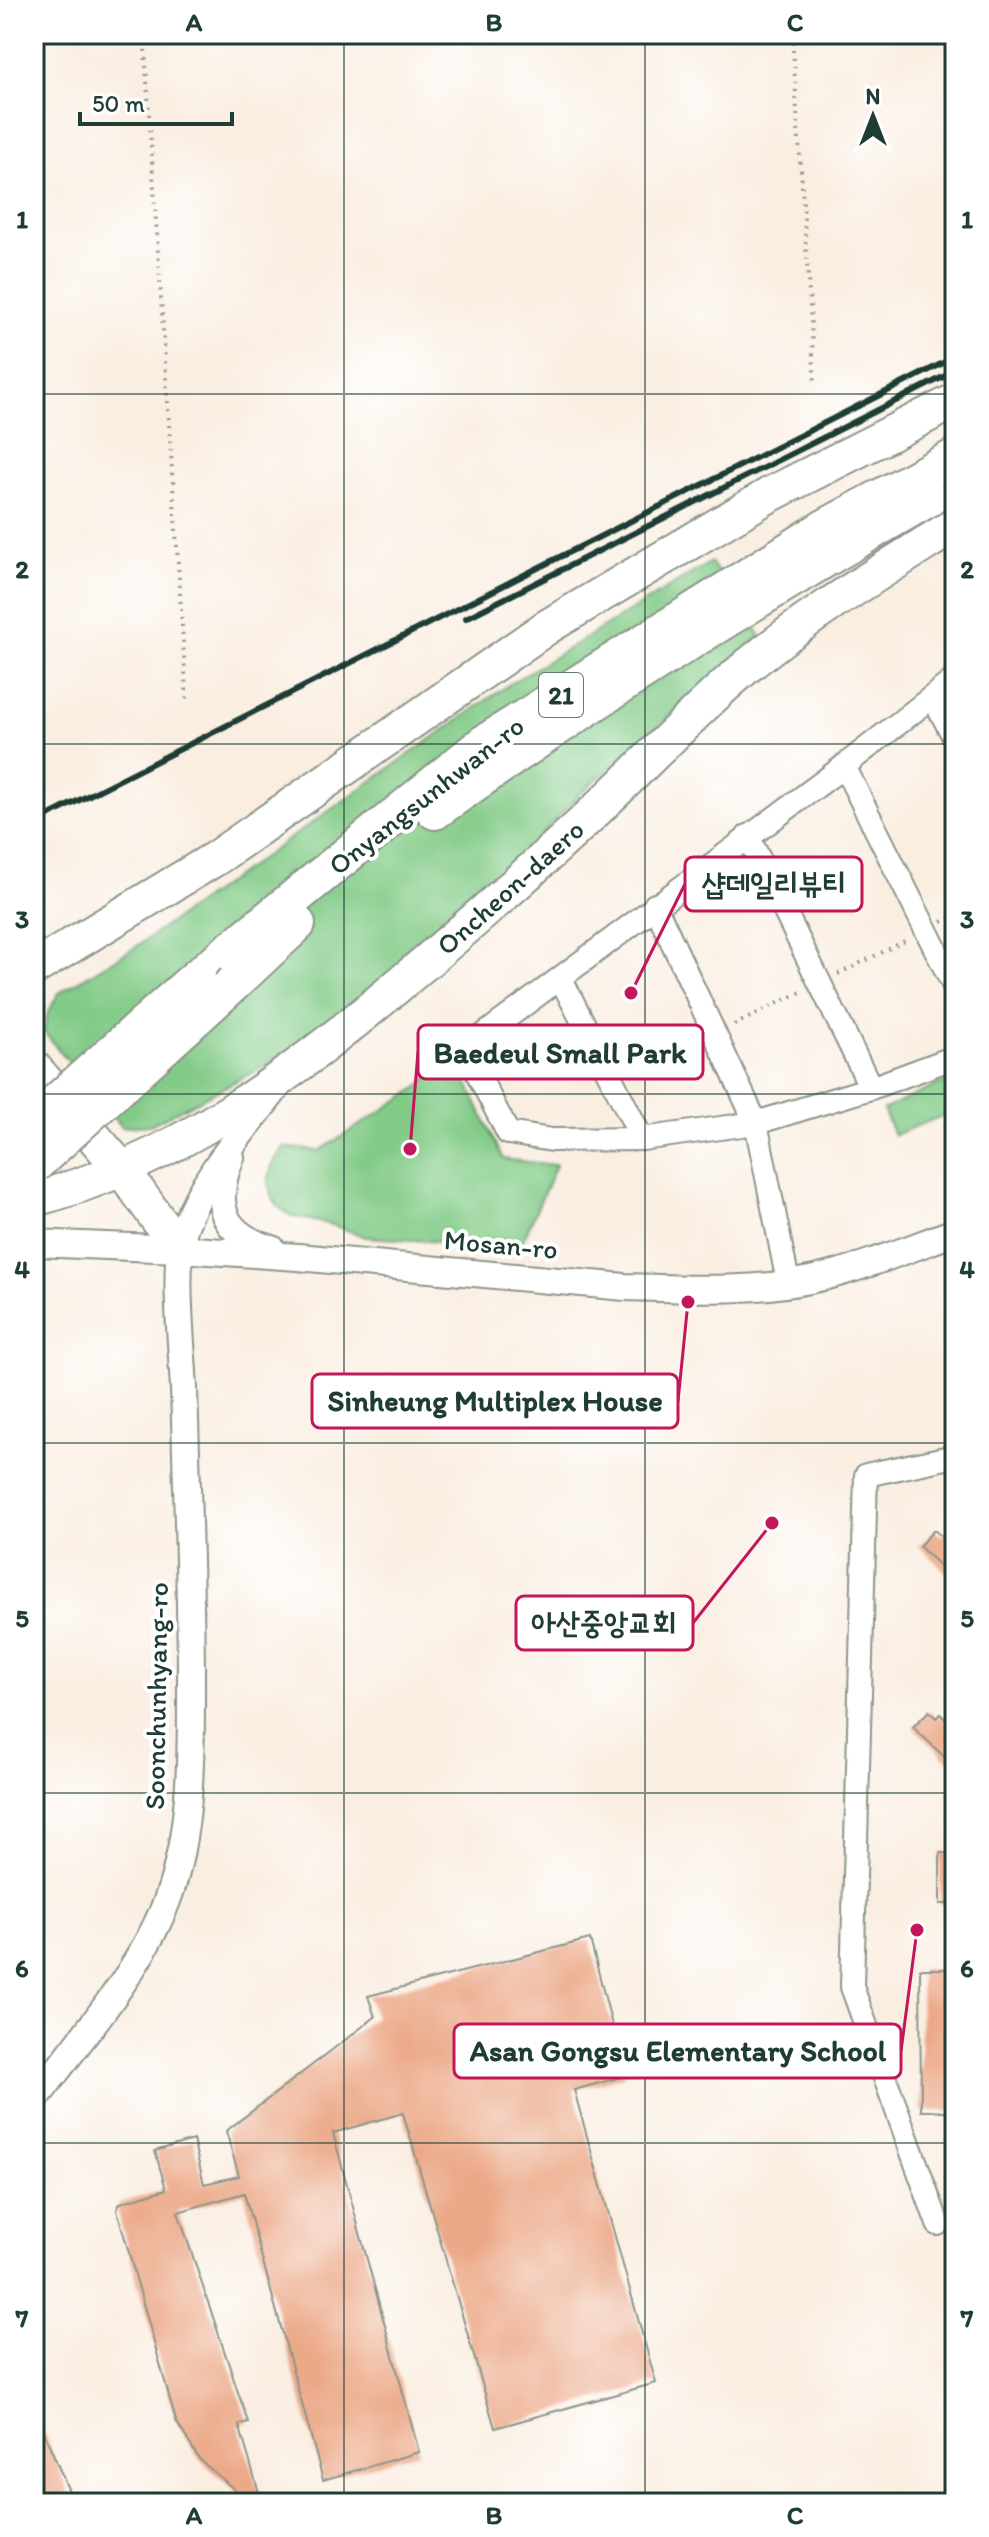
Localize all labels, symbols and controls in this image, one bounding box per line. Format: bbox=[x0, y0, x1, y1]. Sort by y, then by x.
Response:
text: A bbox=[185, 6, 203, 38]
text: B bbox=[486, 6, 503, 38]
text: C bbox=[787, 6, 804, 38]
scale bar bbox=[80, 76, 232, 126]
north arrow bbox=[833, 76, 913, 156]
text: N bbox=[866, 83, 880, 110]
text: 50 m bbox=[92, 89, 145, 118]
text: 1 bbox=[16, 203, 28, 235]
text: 1 bbox=[961, 203, 973, 235]
text: 2 bbox=[15, 553, 29, 585]
text: 2 bbox=[960, 553, 974, 585]
road number: 21 bbox=[539, 673, 583, 717]
street label: Onyangsunhwan-ro bbox=[321, 708, 531, 882]
street label: Oncheon-daero bbox=[429, 812, 591, 962]
callout: 샵데일리뷰티 bbox=[685, 857, 862, 911]
text: 샵데일리뷰티 bbox=[702, 865, 846, 902]
text: 3 bbox=[15, 903, 29, 935]
text: 3 bbox=[960, 903, 974, 935]
callout: Baedeul Small Park bbox=[418, 1025, 703, 1079]
text: Baedeul Small Park bbox=[434, 1034, 687, 1071]
street label: Mosan-ro bbox=[443, 1222, 559, 1266]
text: 4 bbox=[14, 1253, 30, 1285]
text: 4 bbox=[959, 1253, 975, 1285]
callout: Sinheung Multiplex House bbox=[312, 1374, 678, 1428]
text: Sinheung Multiplex House bbox=[327, 1382, 663, 1419]
street label: Soonchunhyang-ro bbox=[137, 1582, 175, 1810]
callout: 아산중앙교회 bbox=[516, 1596, 693, 1650]
text: 5 bbox=[15, 1602, 29, 1634]
text: 5 bbox=[960, 1602, 974, 1634]
text: 아산중앙교회 bbox=[532, 1604, 676, 1641]
text: 6 bbox=[15, 1952, 29, 1984]
text: 6 bbox=[960, 1952, 974, 1984]
callout: Asan Gongsu Elementary School bbox=[454, 2024, 901, 2078]
text: Asan Gongsu Elementary School bbox=[469, 2032, 887, 2069]
text: 7 bbox=[15, 2302, 29, 2334]
text: 7 bbox=[960, 2302, 974, 2334]
text: A bbox=[185, 2499, 203, 2531]
text: B bbox=[486, 2499, 503, 2531]
text: C bbox=[787, 2499, 804, 2531]

